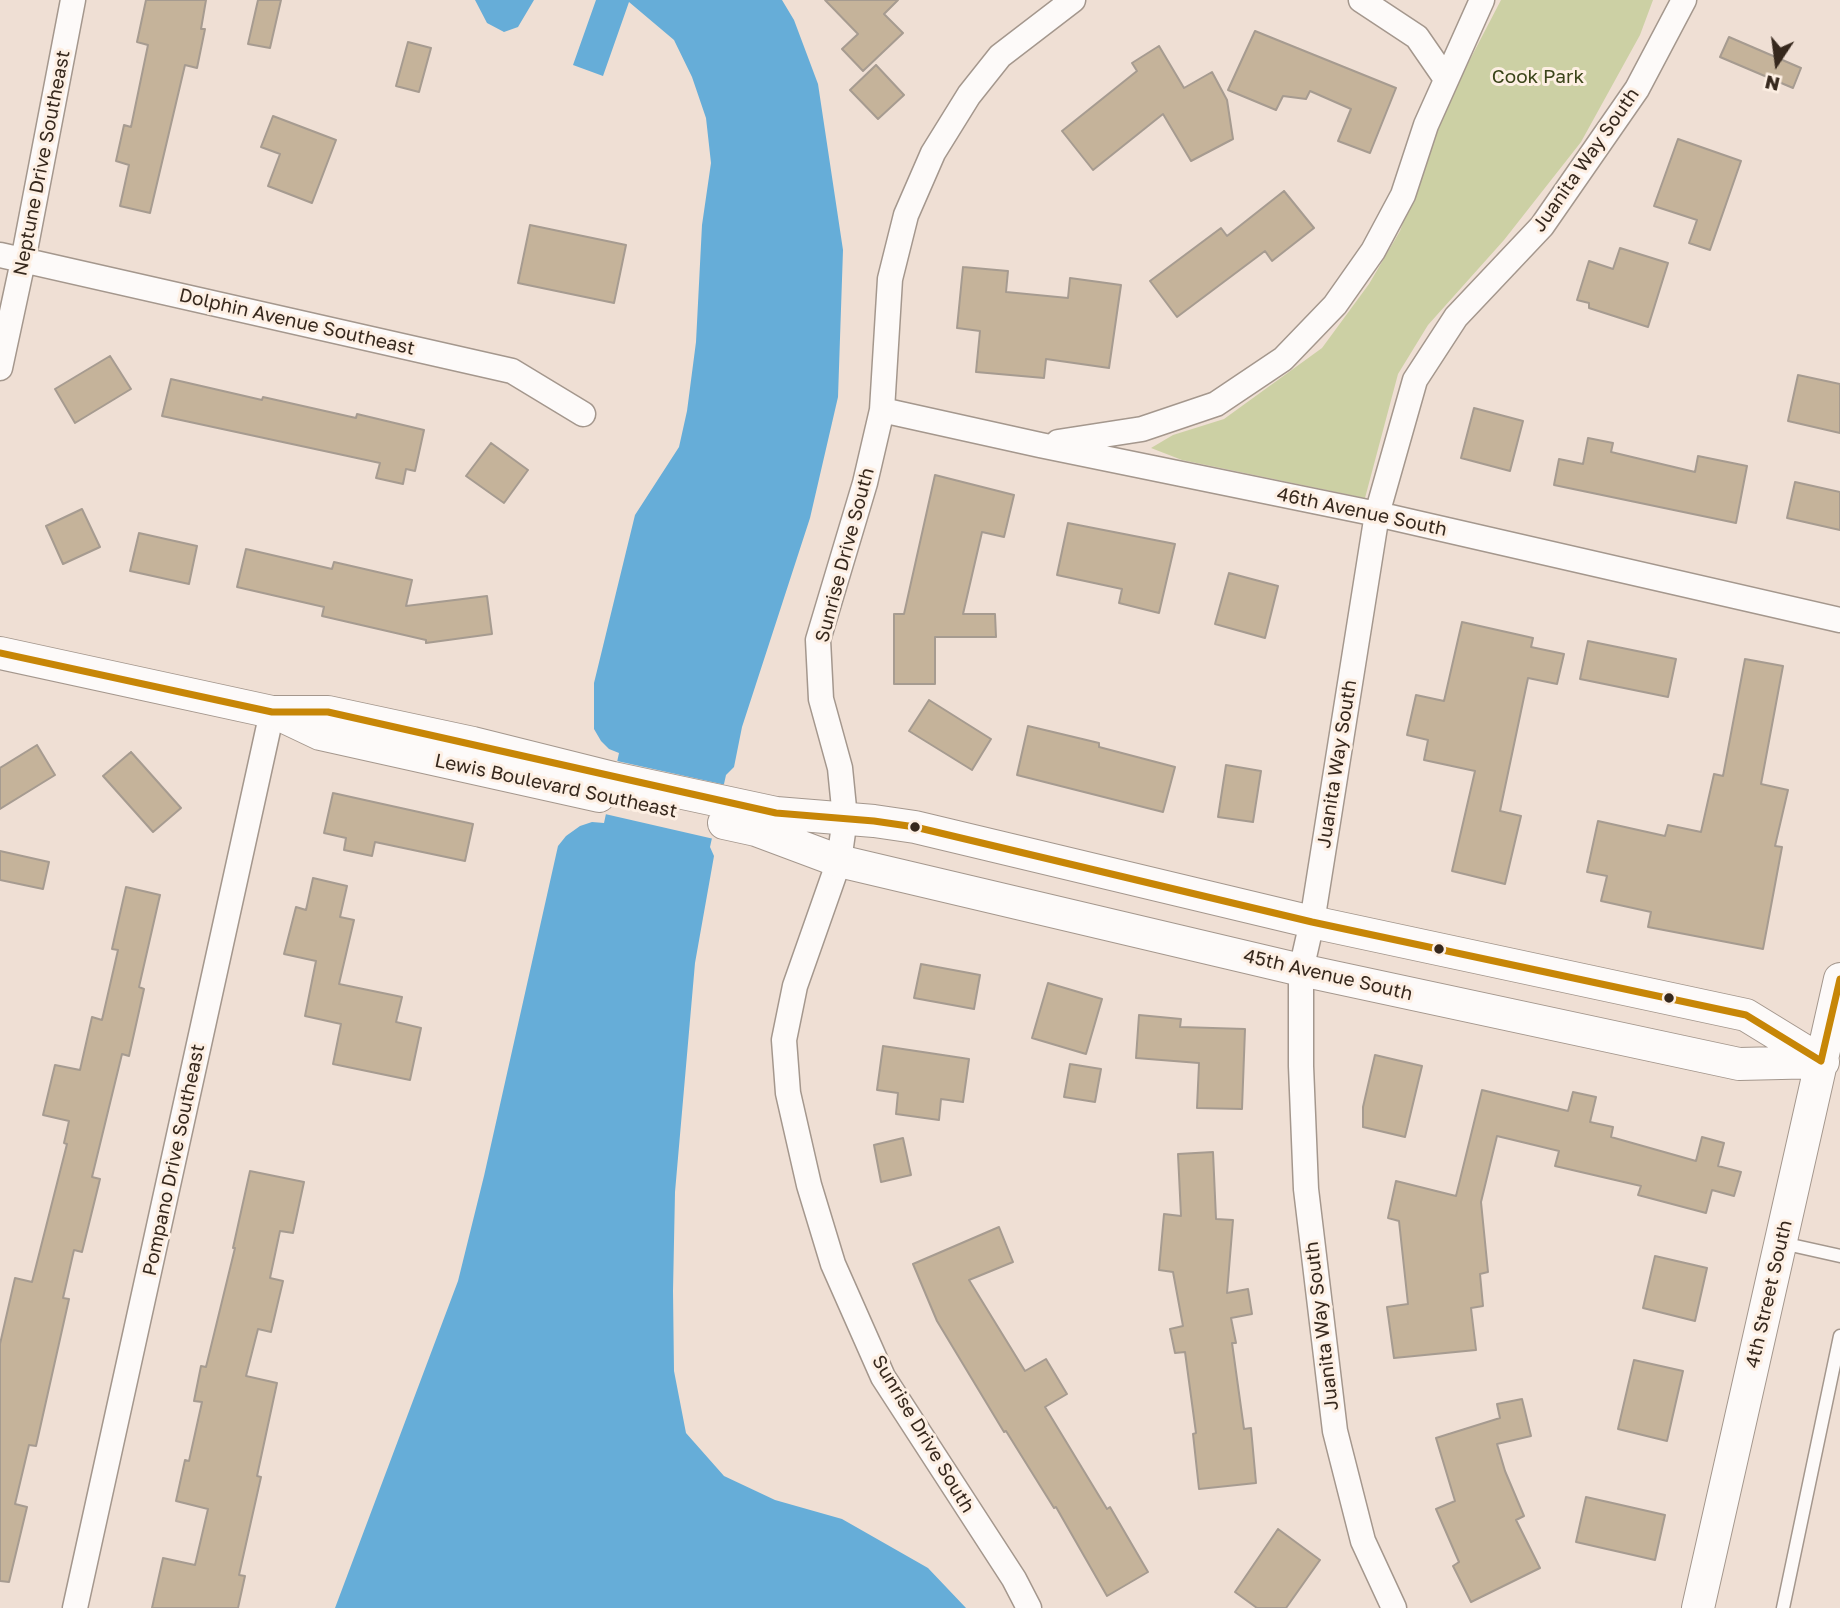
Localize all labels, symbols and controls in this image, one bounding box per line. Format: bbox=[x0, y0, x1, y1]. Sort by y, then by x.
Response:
north arrow bbox=[1742, 28, 1812, 98]
street label: Neptune Drive Southeast bbox=[9, 48, 75, 278]
park label: Cook Park bbox=[1492, 66, 1584, 88]
text: N bbox=[1763, 71, 1782, 97]
street label: Juanita Way South bbox=[1528, 84, 1644, 236]
street label: Dolphin Avenue Southeast bbox=[177, 284, 417, 360]
street label: Sunrise Drive South bbox=[811, 465, 879, 645]
street label: 46th Avenue South bbox=[1275, 483, 1449, 541]
street label: Juanita Way South bbox=[1312, 678, 1362, 850]
street label: Lewis Boulevard Southeast bbox=[433, 749, 679, 823]
unlabelled marker bbox=[908, 820, 922, 834]
unlabelled marker bbox=[1432, 942, 1446, 956]
street label: 45th Avenue South bbox=[1241, 944, 1415, 1006]
unlabelled marker bbox=[1662, 991, 1676, 1005]
street label: Pompano Drive Southeast bbox=[138, 1042, 210, 1278]
street label: 4th Street South bbox=[1741, 1218, 1797, 1370]
street label: Juanita Way South bbox=[1300, 1240, 1344, 1412]
street label: Sunrise Drive South bbox=[867, 1351, 979, 1517]

